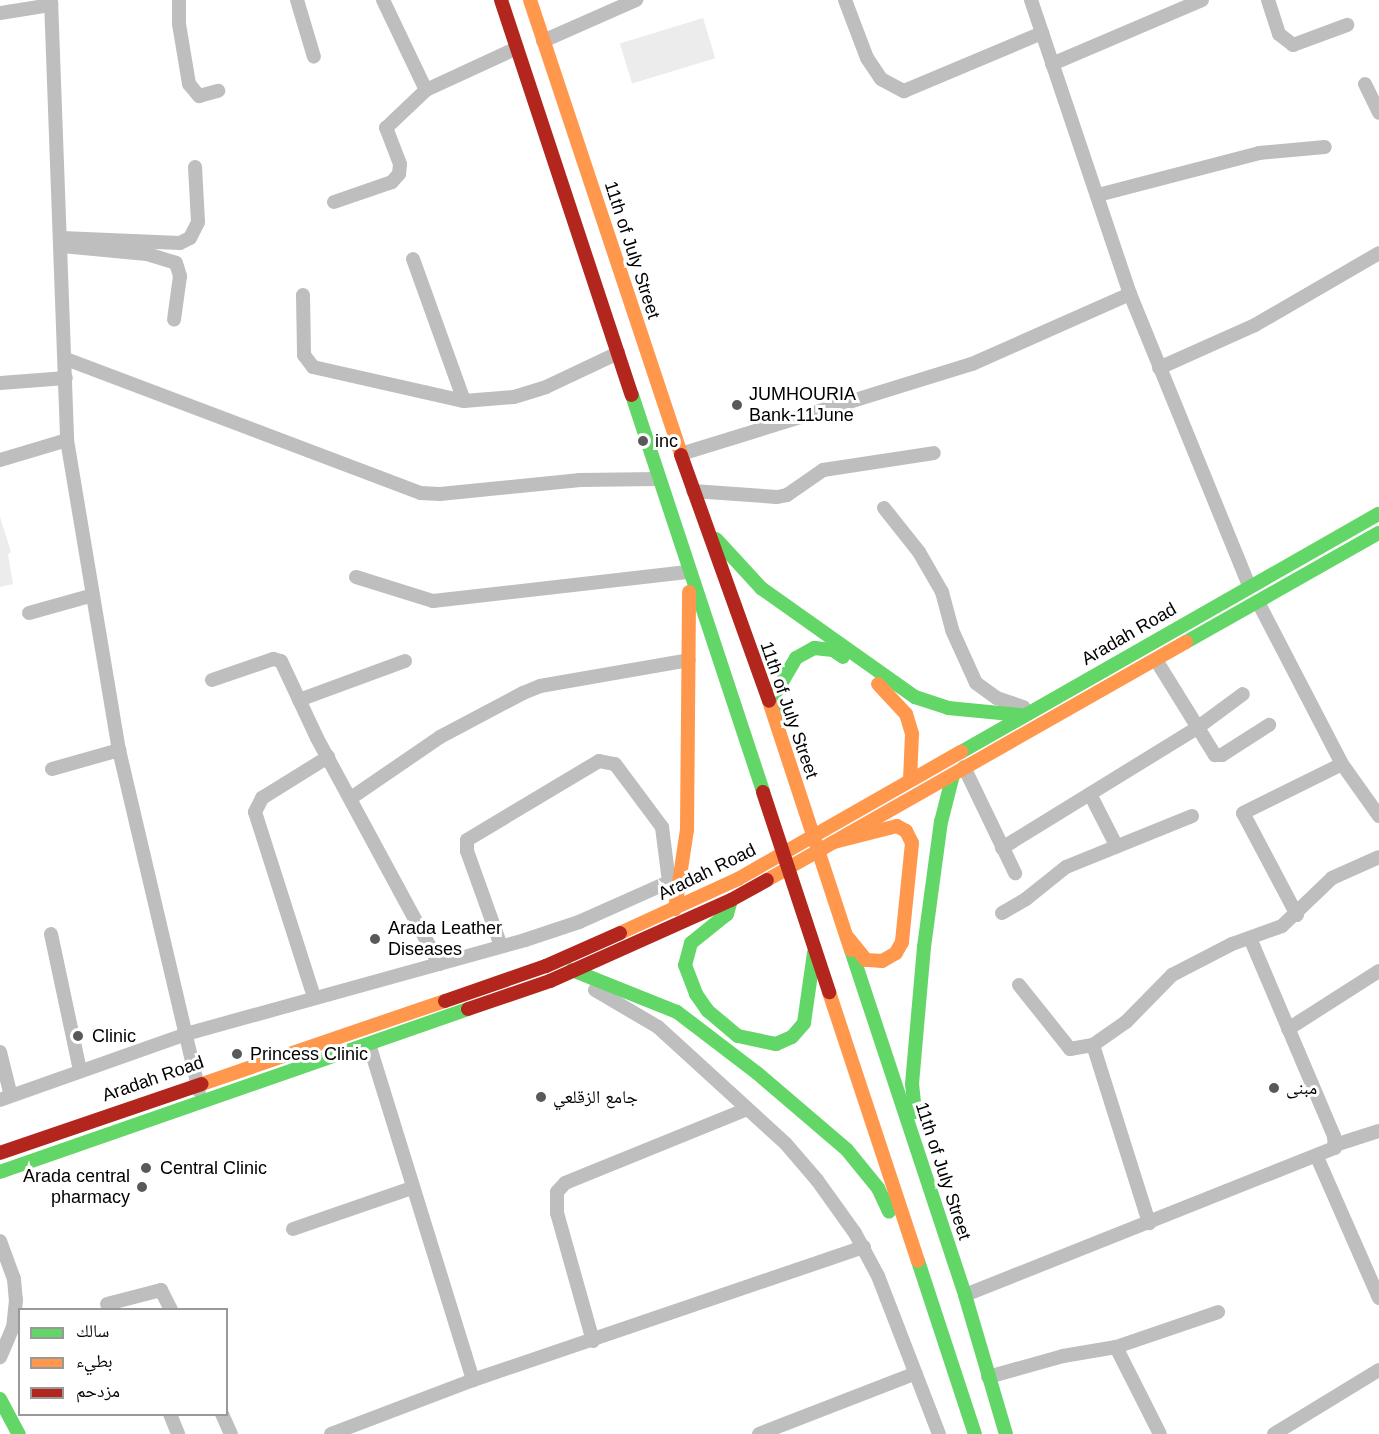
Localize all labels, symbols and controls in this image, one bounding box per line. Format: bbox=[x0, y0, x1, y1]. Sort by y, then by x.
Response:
street label: 11th of July Street bbox=[600, 178, 664, 322]
place label: JUMHOURIA Bank-11June bbox=[749, 384, 856, 426]
marker: JUMHOURIA Bank-11June bbox=[730, 398, 744, 412]
place label: inc bbox=[655, 430, 678, 452]
marker: inc bbox=[636, 434, 650, 448]
street label: Aradah Road bbox=[1078, 598, 1180, 670]
street label: 11th of July Street bbox=[755, 639, 823, 781]
street label: Aradah Road bbox=[655, 839, 759, 905]
place label: Arada Leather Diseases bbox=[388, 918, 502, 960]
marker: Arada Leather Diseases bbox=[366, 930, 384, 948]
place label: Clinic bbox=[92, 1025, 136, 1047]
marker: Clinic bbox=[69, 1027, 87, 1045]
place label: Princess Clinic bbox=[250, 1043, 368, 1065]
marker: Princess Clinic bbox=[228, 1045, 246, 1063]
street label: Aradah Road bbox=[99, 1052, 207, 1106]
place label: مبنى bbox=[1286, 1077, 1317, 1099]
marker: مبنى bbox=[1267, 1081, 1281, 1095]
place label: جامع الزقلعي bbox=[553, 1086, 638, 1108]
marker: جامع الزقلعي bbox=[534, 1090, 548, 1104]
street label: 11th of July Street bbox=[911, 1099, 975, 1243]
place label: Central Clinic bbox=[160, 1157, 267, 1179]
marker: Central Clinic bbox=[137, 1159, 155, 1177]
place label: Arada central pharmacy bbox=[23, 1166, 130, 1208]
marker: Arada central pharmacy bbox=[135, 1180, 149, 1194]
legend bbox=[18, 1308, 228, 1416]
text: سالك bbox=[76, 1321, 109, 1341]
text: بطيء bbox=[76, 1351, 113, 1371]
text: مزدحم bbox=[76, 1381, 120, 1401]

